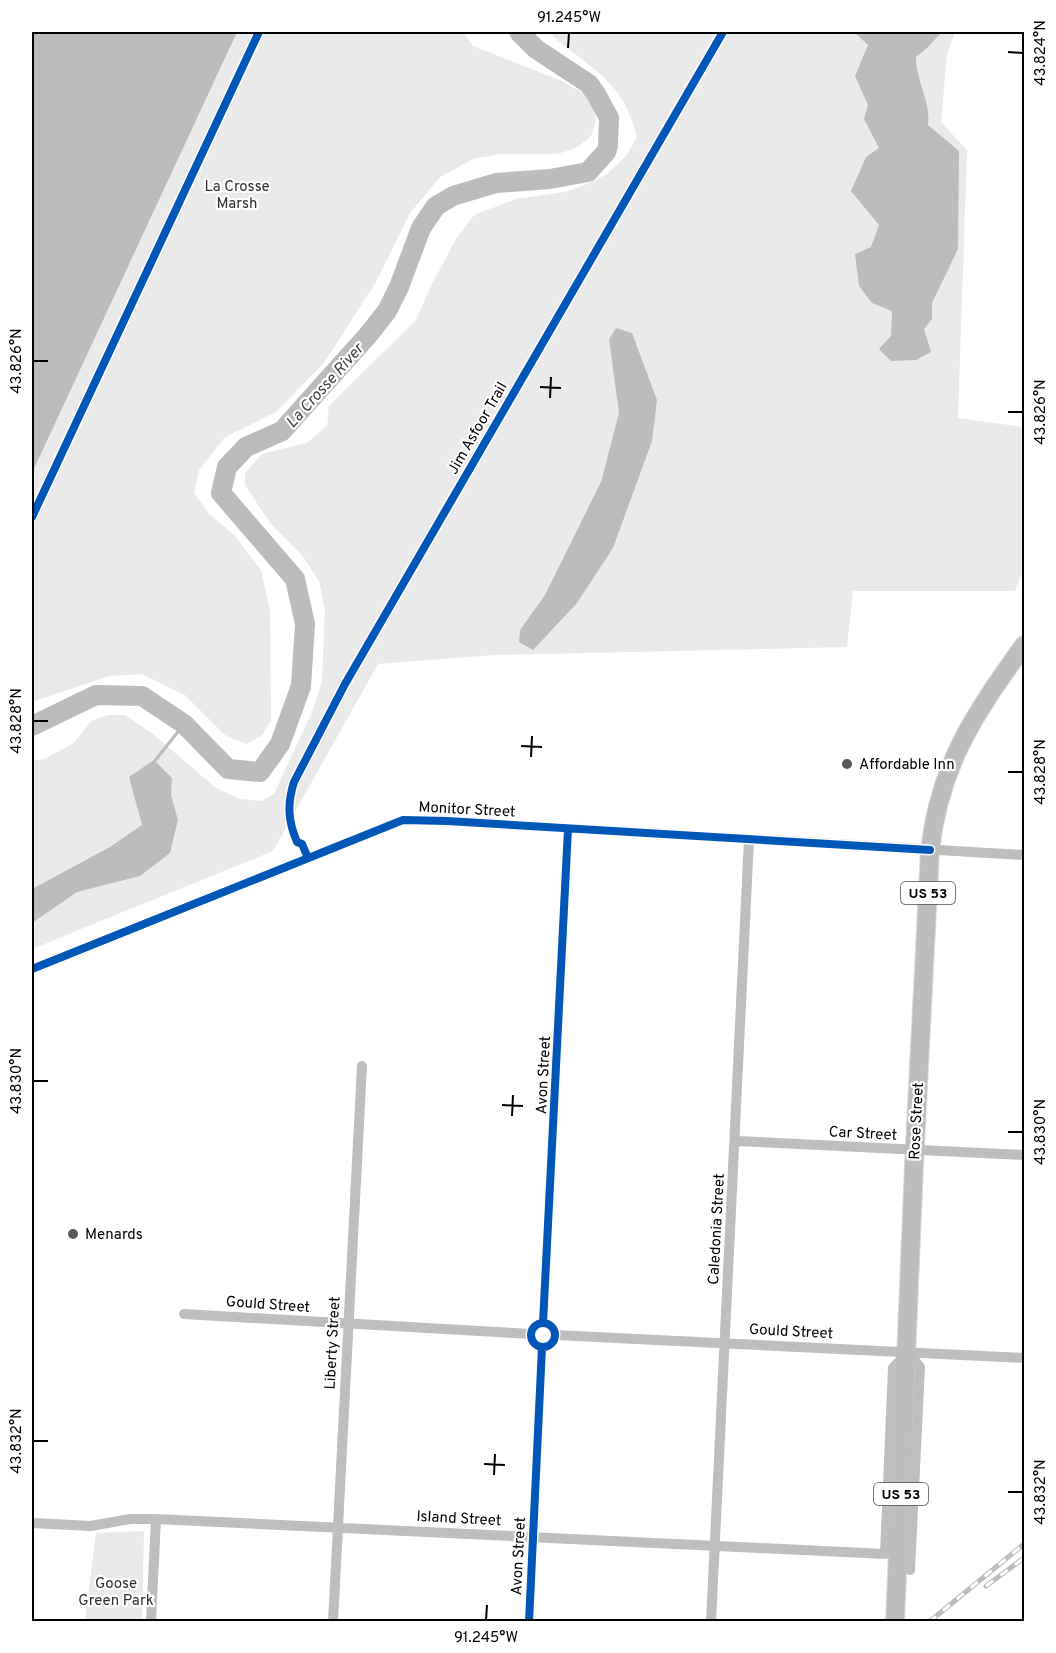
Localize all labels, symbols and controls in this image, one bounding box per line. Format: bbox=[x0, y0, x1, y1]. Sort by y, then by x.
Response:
text: 91.245°W bbox=[537, 9, 601, 28]
text: 43.824°N bbox=[1032, 20, 1051, 86]
park label: La Crosse Marsh bbox=[204, 178, 270, 214]
text: 43.826°N bbox=[8, 328, 27, 394]
water label: La Crosse River bbox=[282, 339, 370, 433]
street label: Jim Asfoor Trail bbox=[444, 379, 512, 478]
text: 43.826°N bbox=[1032, 379, 1051, 445]
text: 43.828°N bbox=[8, 688, 27, 754]
text: 43.828°N bbox=[1032, 739, 1051, 805]
place label: Affordable Inn bbox=[859, 756, 955, 775]
marker: Affordable Inn bbox=[840, 757, 854, 771]
street label: Monitor Street bbox=[418, 798, 516, 823]
road number: US 53 bbox=[901, 882, 955, 904]
street label: Avon Street bbox=[533, 1035, 556, 1115]
text: 43.830°N bbox=[8, 1048, 27, 1114]
street label: Rose Street bbox=[906, 1082, 929, 1160]
text: 43.830°N bbox=[1032, 1099, 1051, 1165]
street label: Car Street bbox=[828, 1123, 898, 1146]
street label: Caledonia Street bbox=[705, 1173, 730, 1285]
place label: Menards bbox=[85, 1226, 143, 1245]
marker: Menards bbox=[66, 1227, 80, 1241]
street label: Gould Street bbox=[225, 1293, 311, 1318]
street label: Liberty Street bbox=[322, 1296, 345, 1390]
street label: Gould Street bbox=[748, 1321, 834, 1344]
text: 43.832°N bbox=[8, 1408, 27, 1474]
text: 43.832°N bbox=[1032, 1459, 1051, 1525]
road number: US 53 bbox=[874, 1483, 928, 1505]
street label: Island Street bbox=[416, 1508, 502, 1531]
street label: Avon Street bbox=[508, 1516, 531, 1596]
park label: Goose Green Park bbox=[78, 1575, 154, 1611]
text: 91.245°W bbox=[454, 1629, 518, 1648]

